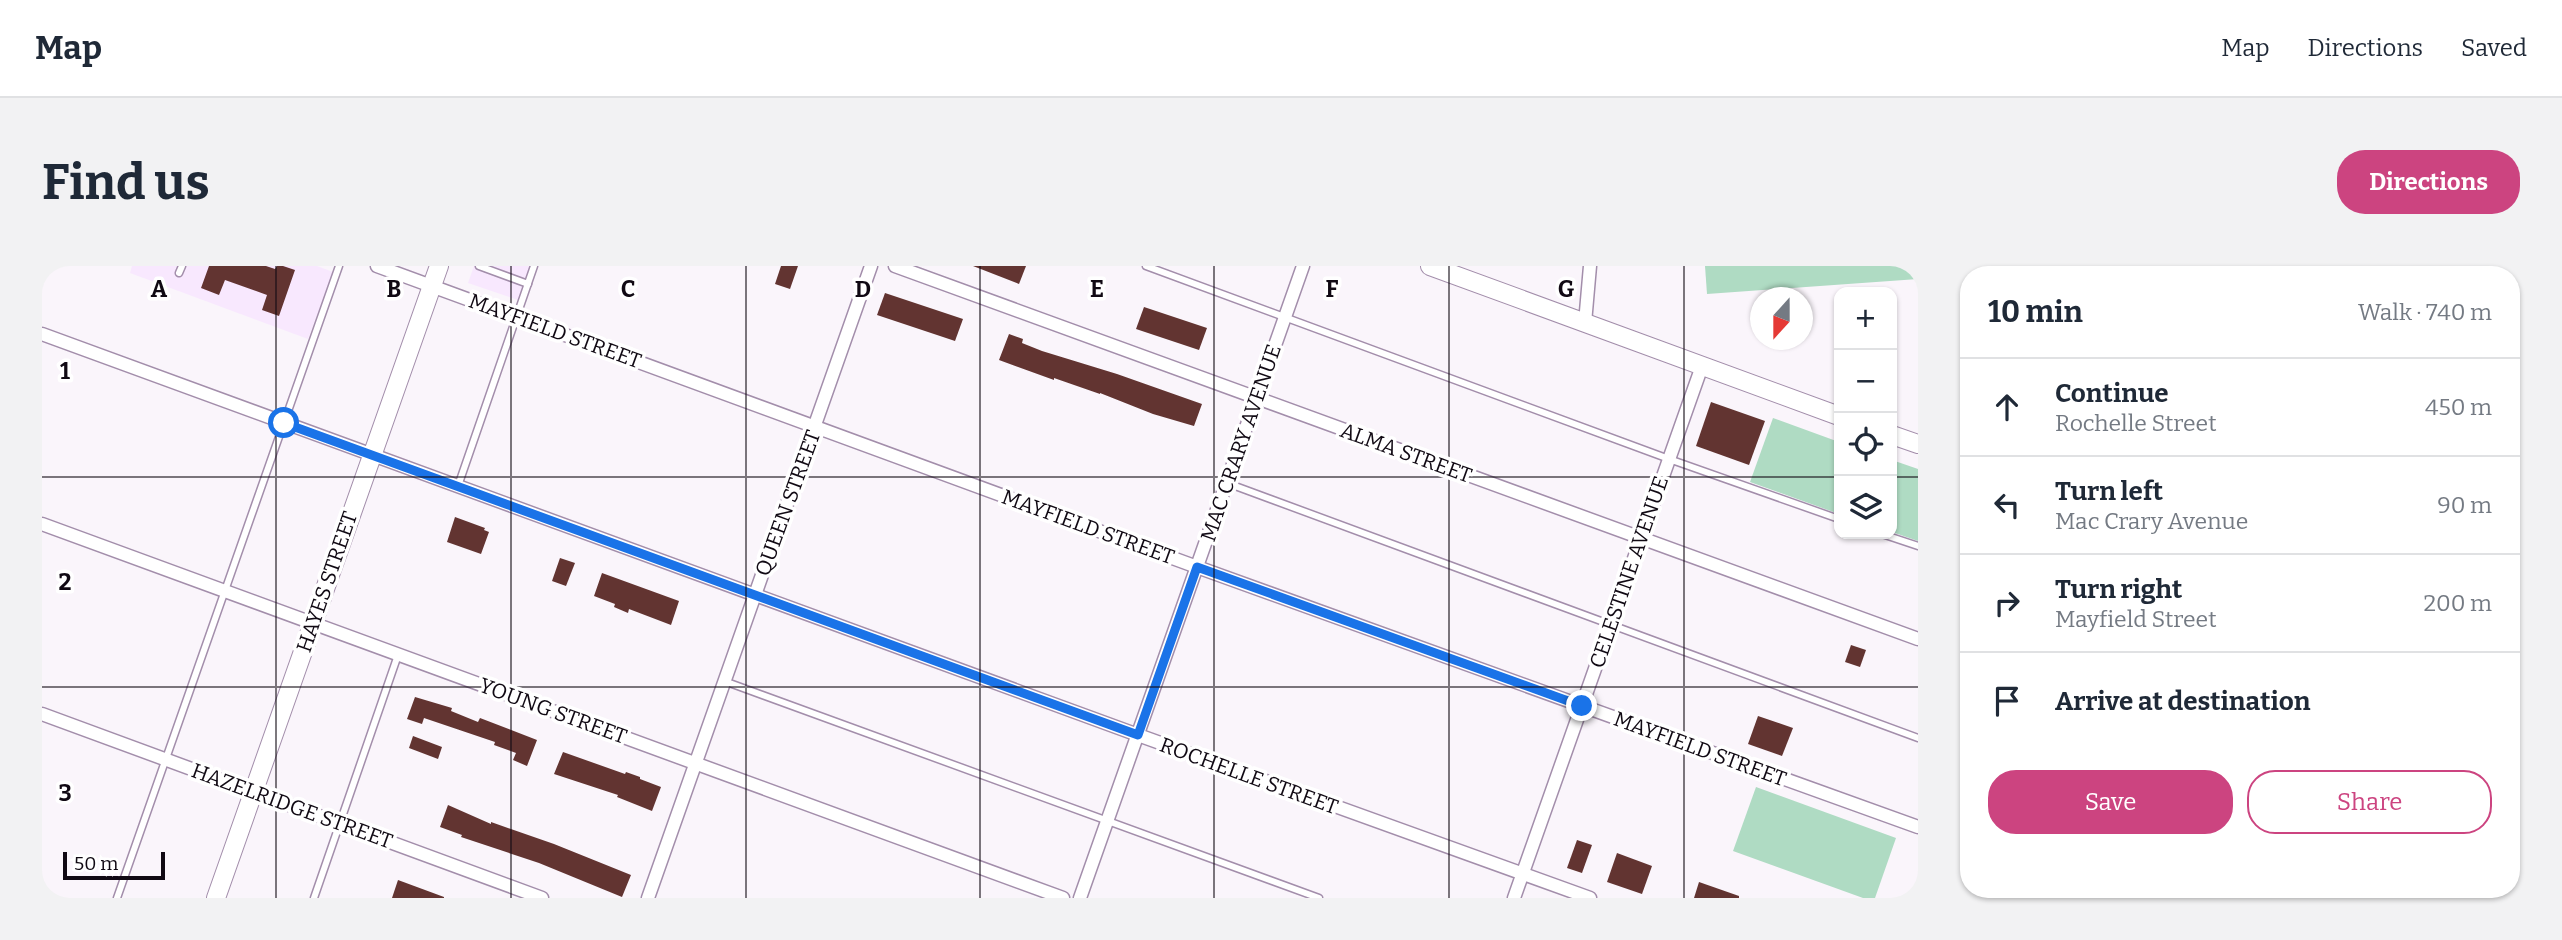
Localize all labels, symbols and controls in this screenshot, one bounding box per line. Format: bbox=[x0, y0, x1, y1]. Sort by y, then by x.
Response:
text: Map bbox=[35, 28, 102, 68]
text: Map bbox=[2221, 34, 2270, 62]
text: Directions bbox=[2308, 34, 2423, 62]
text: Saved bbox=[2461, 34, 2527, 62]
button: Directions bbox=[2337, 150, 2520, 214]
text: Find us bbox=[42, 153, 210, 212]
text: A bbox=[151, 275, 168, 303]
text: B bbox=[387, 275, 401, 303]
text: C bbox=[621, 275, 635, 303]
text: D bbox=[855, 275, 871, 303]
text: E bbox=[1090, 275, 1104, 303]
text: F bbox=[1326, 275, 1339, 303]
text: G bbox=[1558, 275, 1575, 303]
north arrow bbox=[1750, 287, 1813, 350]
map controls bbox=[1834, 287, 1897, 539]
button: + bbox=[1834, 287, 1897, 350]
street label: MAYFIELD STREET bbox=[465, 288, 645, 374]
text: 10 min bbox=[1988, 294, 2083, 330]
text: Walk · 740 m bbox=[2358, 298, 2492, 326]
street label: MAC CRARY AVENUE bbox=[1195, 341, 1287, 545]
button: − bbox=[1834, 350, 1897, 413]
text: 1 bbox=[60, 357, 70, 385]
text: Continue bbox=[2055, 378, 2169, 409]
icon: ahead bbox=[1988, 388, 2026, 426]
text: 450 m bbox=[2425, 393, 2492, 421]
route start bbox=[268, 407, 299, 438]
text: Rochelle Street bbox=[2055, 409, 2217, 437]
button: locate bbox=[1834, 413, 1897, 476]
street label: ALMA STREET bbox=[1337, 417, 1475, 489]
street label: QUEEN STREET bbox=[750, 427, 826, 579]
street label: CELESTINE AVENUE bbox=[1584, 473, 1674, 671]
button: layers bbox=[1834, 476, 1897, 539]
text: Turn left bbox=[2055, 476, 2163, 507]
street label: MAYFIELD STREET bbox=[998, 484, 1178, 570]
icon: left bbox=[1988, 486, 2026, 524]
text: 90 m bbox=[2437, 491, 2492, 519]
text: Mac Crary Avenue bbox=[2055, 507, 2248, 535]
street label: HAYES STREET bbox=[291, 508, 363, 656]
text: 2 bbox=[59, 568, 72, 596]
text: Turn right bbox=[2055, 574, 2182, 605]
icon: right bbox=[1988, 584, 2026, 622]
text: 200 m bbox=[2423, 589, 2492, 617]
text: Mayfield Street bbox=[2055, 605, 2217, 633]
street label: YOUNG STREET bbox=[476, 672, 630, 750]
icon: arrive bbox=[1988, 682, 2026, 720]
text: Arrive at destination bbox=[2055, 686, 2310, 717]
route end bbox=[1566, 690, 1597, 721]
street label: MAYFIELD STREET bbox=[1610, 706, 1790, 792]
street label: ROCHELLE STREET bbox=[1156, 732, 1342, 820]
street label: HAZELRIDGE STREET bbox=[188, 758, 396, 854]
button: Save bbox=[1988, 770, 2233, 834]
button: Share bbox=[2247, 770, 2492, 834]
text: 3 bbox=[58, 779, 72, 807]
scale bar bbox=[63, 849, 164, 881]
text: 50 m bbox=[74, 852, 118, 875]

